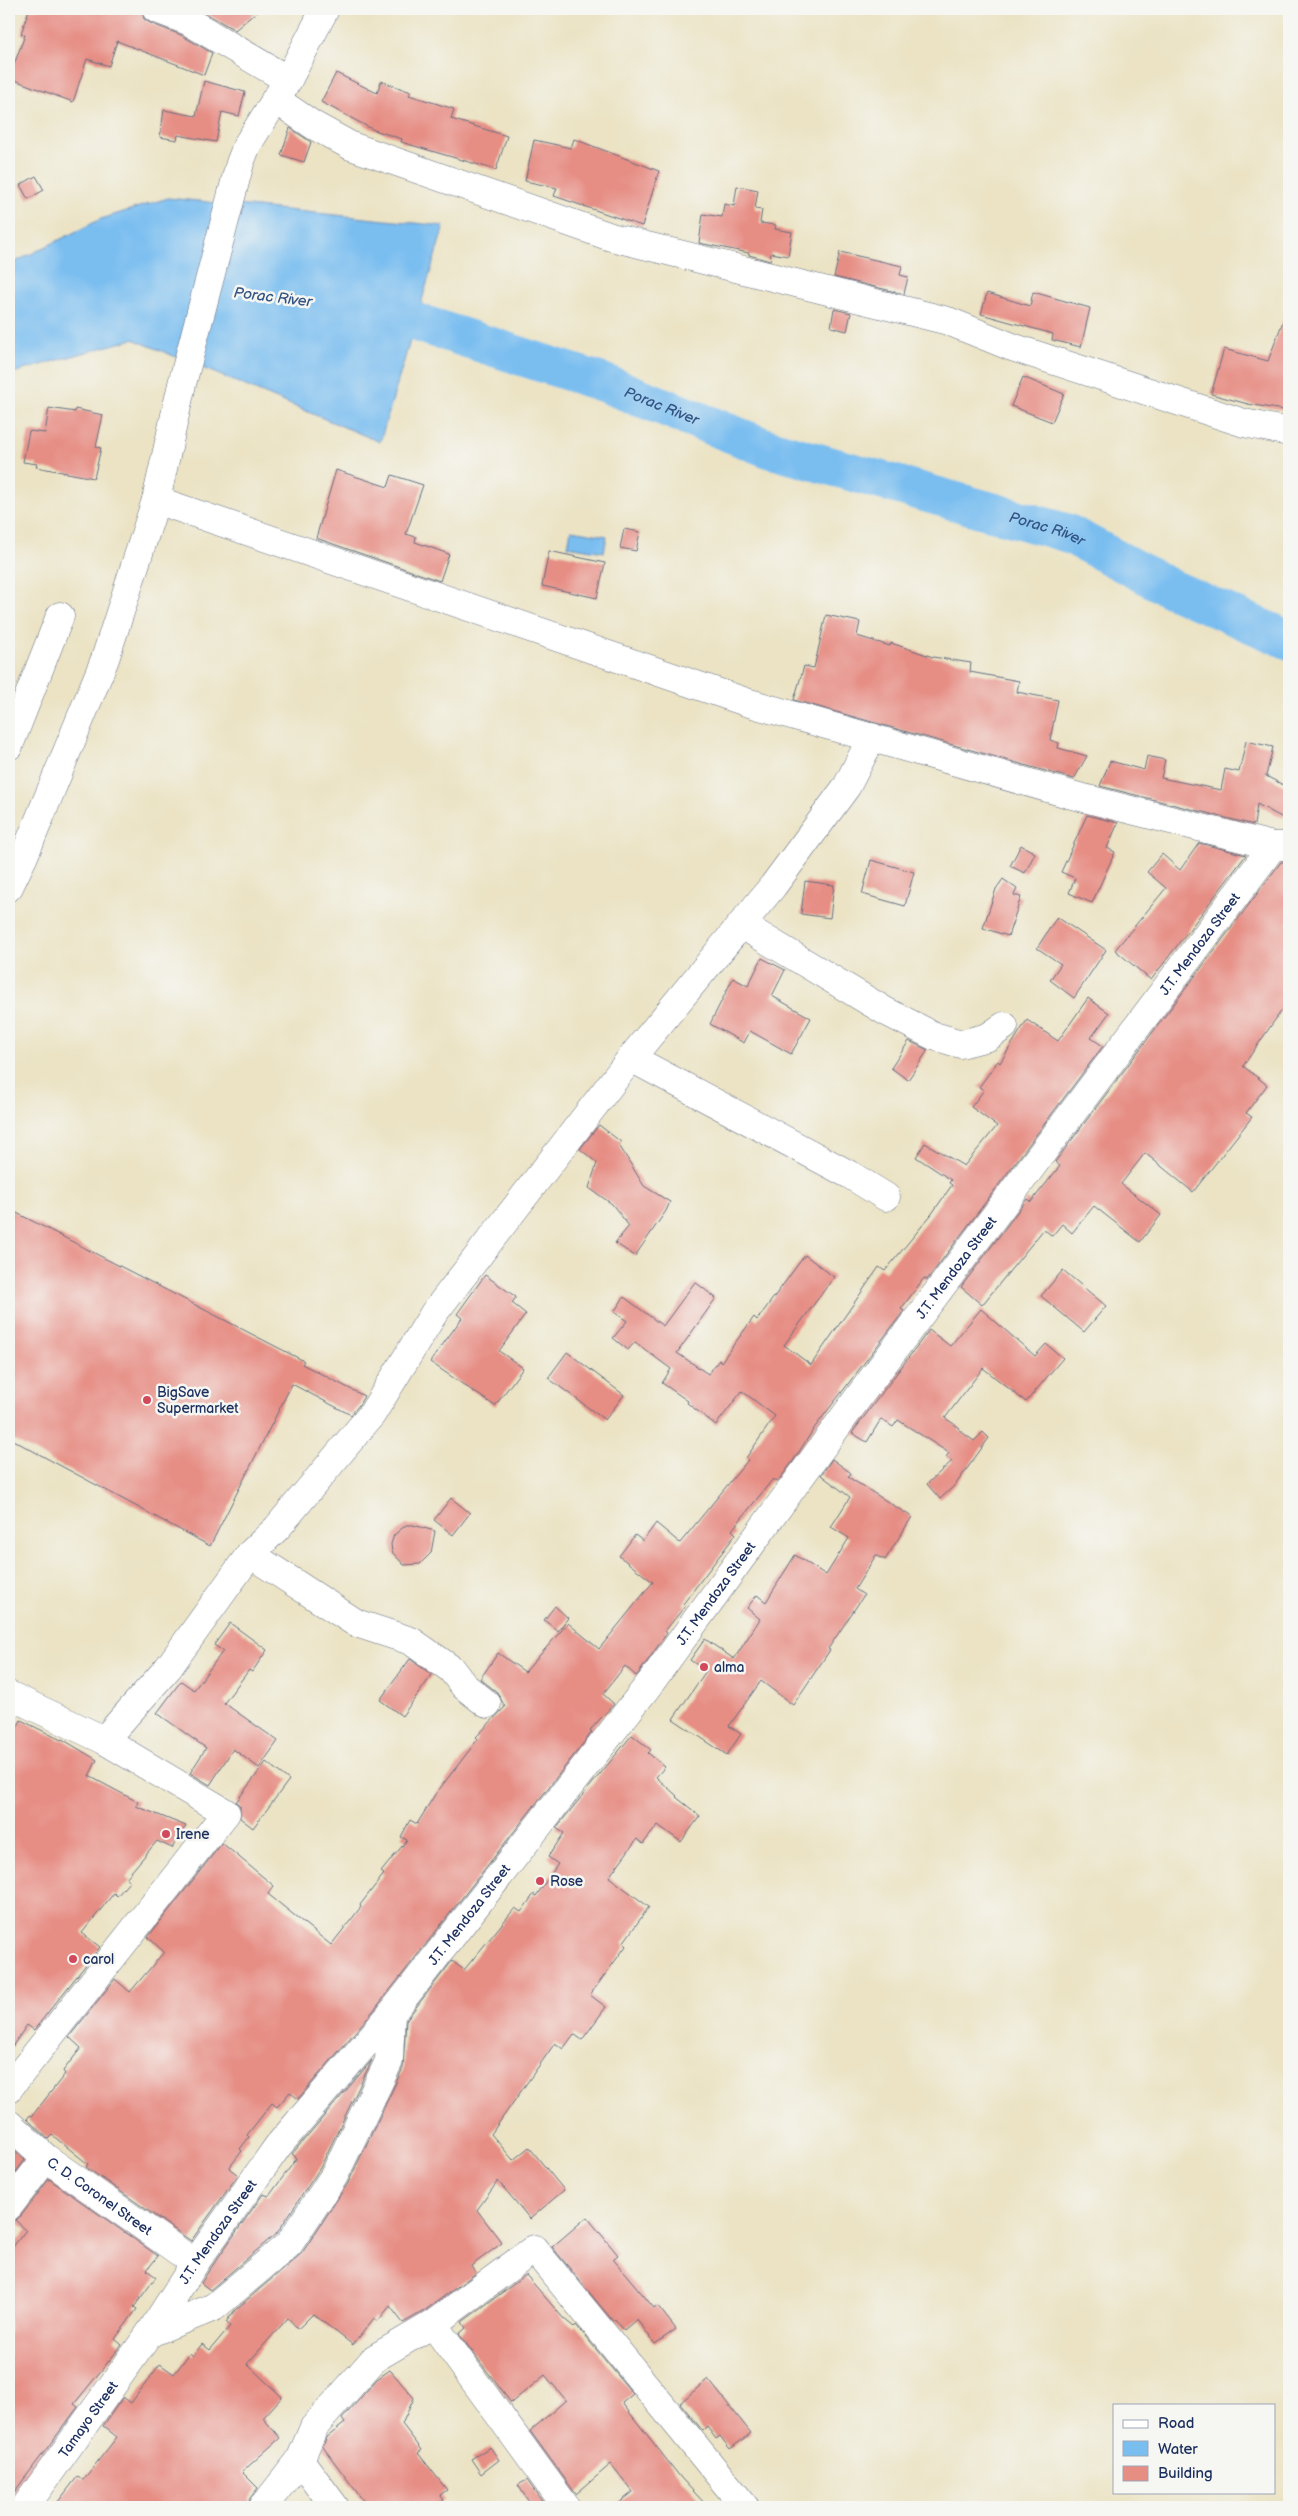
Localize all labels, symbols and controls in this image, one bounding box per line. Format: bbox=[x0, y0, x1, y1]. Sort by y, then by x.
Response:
water label: Porac River bbox=[233, 283, 315, 312]
water label: Porac River bbox=[621, 383, 703, 430]
water label: Porac River bbox=[1007, 508, 1090, 552]
street label: J.T. Mendoza Street bbox=[1156, 889, 1244, 999]
street label: J.T. Mendoza Street bbox=[912, 1213, 1001, 1322]
place label: BigSave Supermarket bbox=[157, 1384, 239, 1417]
marker: BigSave Supermarket bbox=[141, 1394, 153, 1406]
street label: J.T. Mendoza Street bbox=[673, 1538, 760, 1649]
place label: alma bbox=[714, 1659, 745, 1676]
marker: alma bbox=[698, 1661, 710, 1673]
place label: Irene bbox=[176, 1826, 210, 1843]
marker: Irene bbox=[160, 1828, 172, 1840]
street label: J.T. Mendoza Street bbox=[424, 1860, 515, 1969]
place label: Rose bbox=[550, 1873, 583, 1890]
marker: Rose bbox=[534, 1875, 546, 1887]
place label: carol bbox=[83, 1951, 114, 1968]
marker: carol bbox=[67, 1953, 79, 1965]
street label: C. D. Coronel Street bbox=[44, 2154, 156, 2239]
street label: J.T. Mendoza Street bbox=[176, 2176, 261, 2287]
street label: Tamayo Street bbox=[55, 2377, 122, 2461]
legend bbox=[1113, 2404, 1276, 2494]
text: Road bbox=[1158, 2414, 1194, 2433]
text: Water bbox=[1158, 2440, 1198, 2459]
text: Building bbox=[1158, 2464, 1213, 2483]

